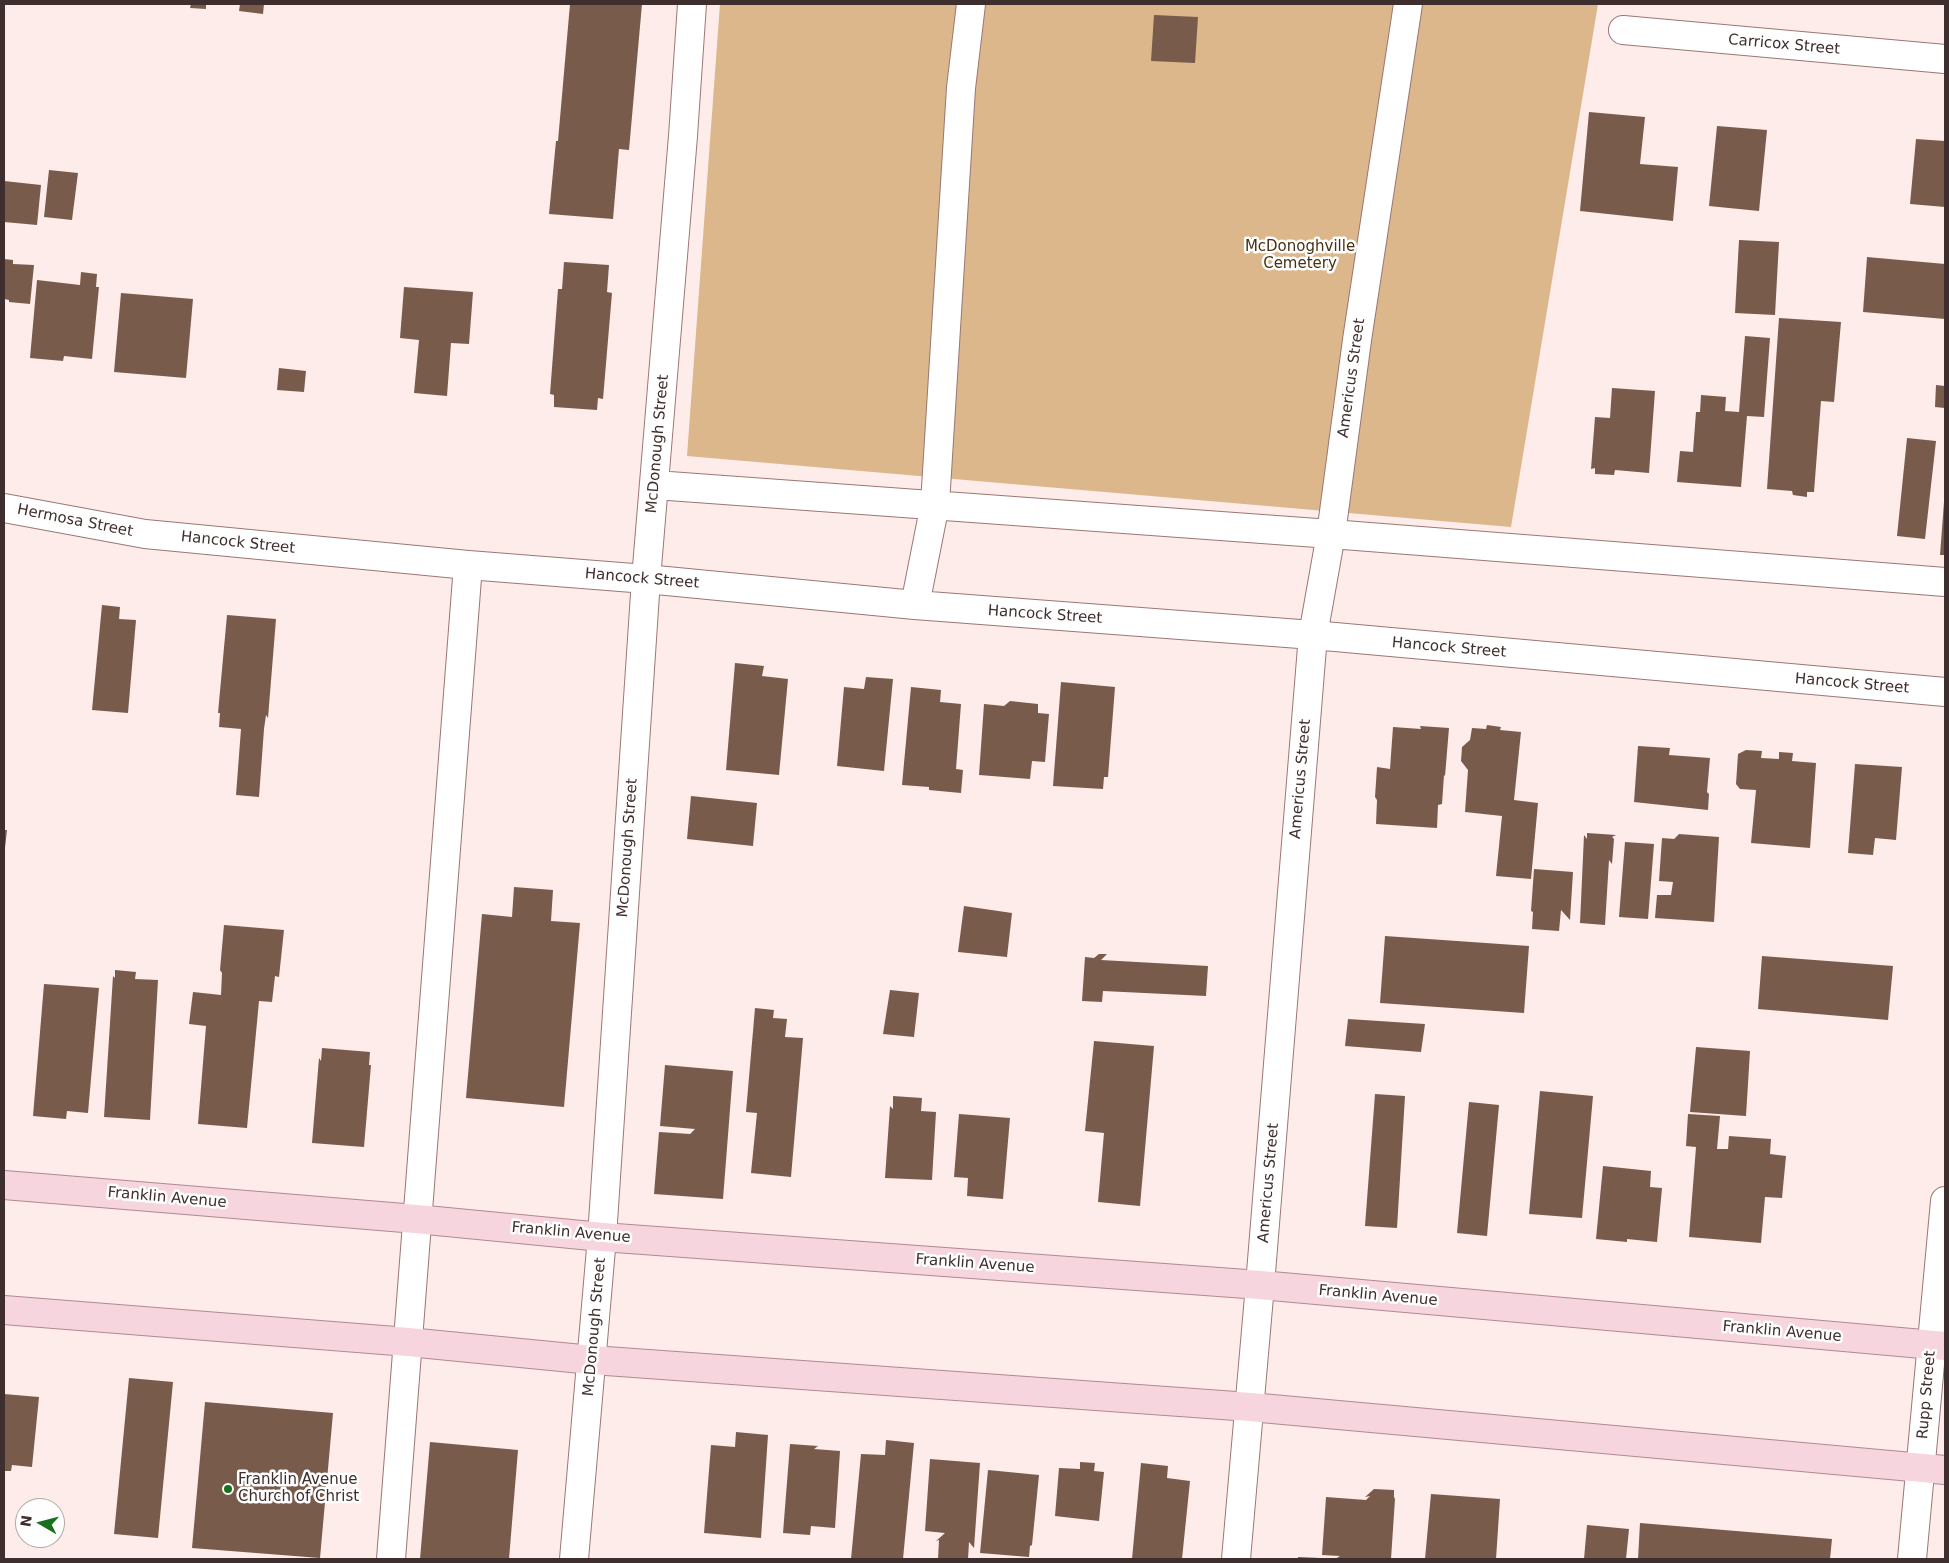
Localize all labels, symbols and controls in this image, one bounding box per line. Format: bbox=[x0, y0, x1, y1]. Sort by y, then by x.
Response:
street label: Carricox Street bbox=[1727, 31, 1841, 59]
park label: McDonoghville Cemetery bbox=[1245, 238, 1355, 273]
street label: Americus Street bbox=[1335, 317, 1369, 439]
street label: McDonough Street bbox=[643, 374, 673, 514]
street label: Hermosa Street bbox=[16, 501, 134, 541]
street label: Hancock Street bbox=[180, 528, 296, 558]
street label: Hancock Street bbox=[584, 565, 700, 593]
street label: Hancock Street bbox=[987, 602, 1103, 628]
street label: Hancock Street bbox=[1391, 634, 1507, 662]
street label: Hancock Street bbox=[1794, 670, 1910, 698]
street label: Americus Street bbox=[1287, 718, 1315, 840]
street label: McDonough Street bbox=[614, 778, 642, 918]
street label: Americus Street bbox=[1255, 1122, 1283, 1244]
street label: Franklin Avenue bbox=[107, 1184, 227, 1212]
street label: Franklin Avenue bbox=[511, 1219, 631, 1247]
street label: Franklin Avenue bbox=[915, 1251, 1035, 1277]
street label: McDonough Street bbox=[580, 1257, 610, 1397]
street label: Franklin Avenue bbox=[1318, 1282, 1438, 1310]
street label: Franklin Avenue bbox=[1722, 1318, 1842, 1346]
street label: Rupp Street bbox=[1914, 1350, 1940, 1440]
place label: Franklin Avenue Church of Christ bbox=[238, 1471, 359, 1506]
marker: Franklin Avenue Church of Christ bbox=[222, 1483, 234, 1495]
north arrow bbox=[15, 1498, 65, 1548]
text: N bbox=[17, 1514, 35, 1528]

